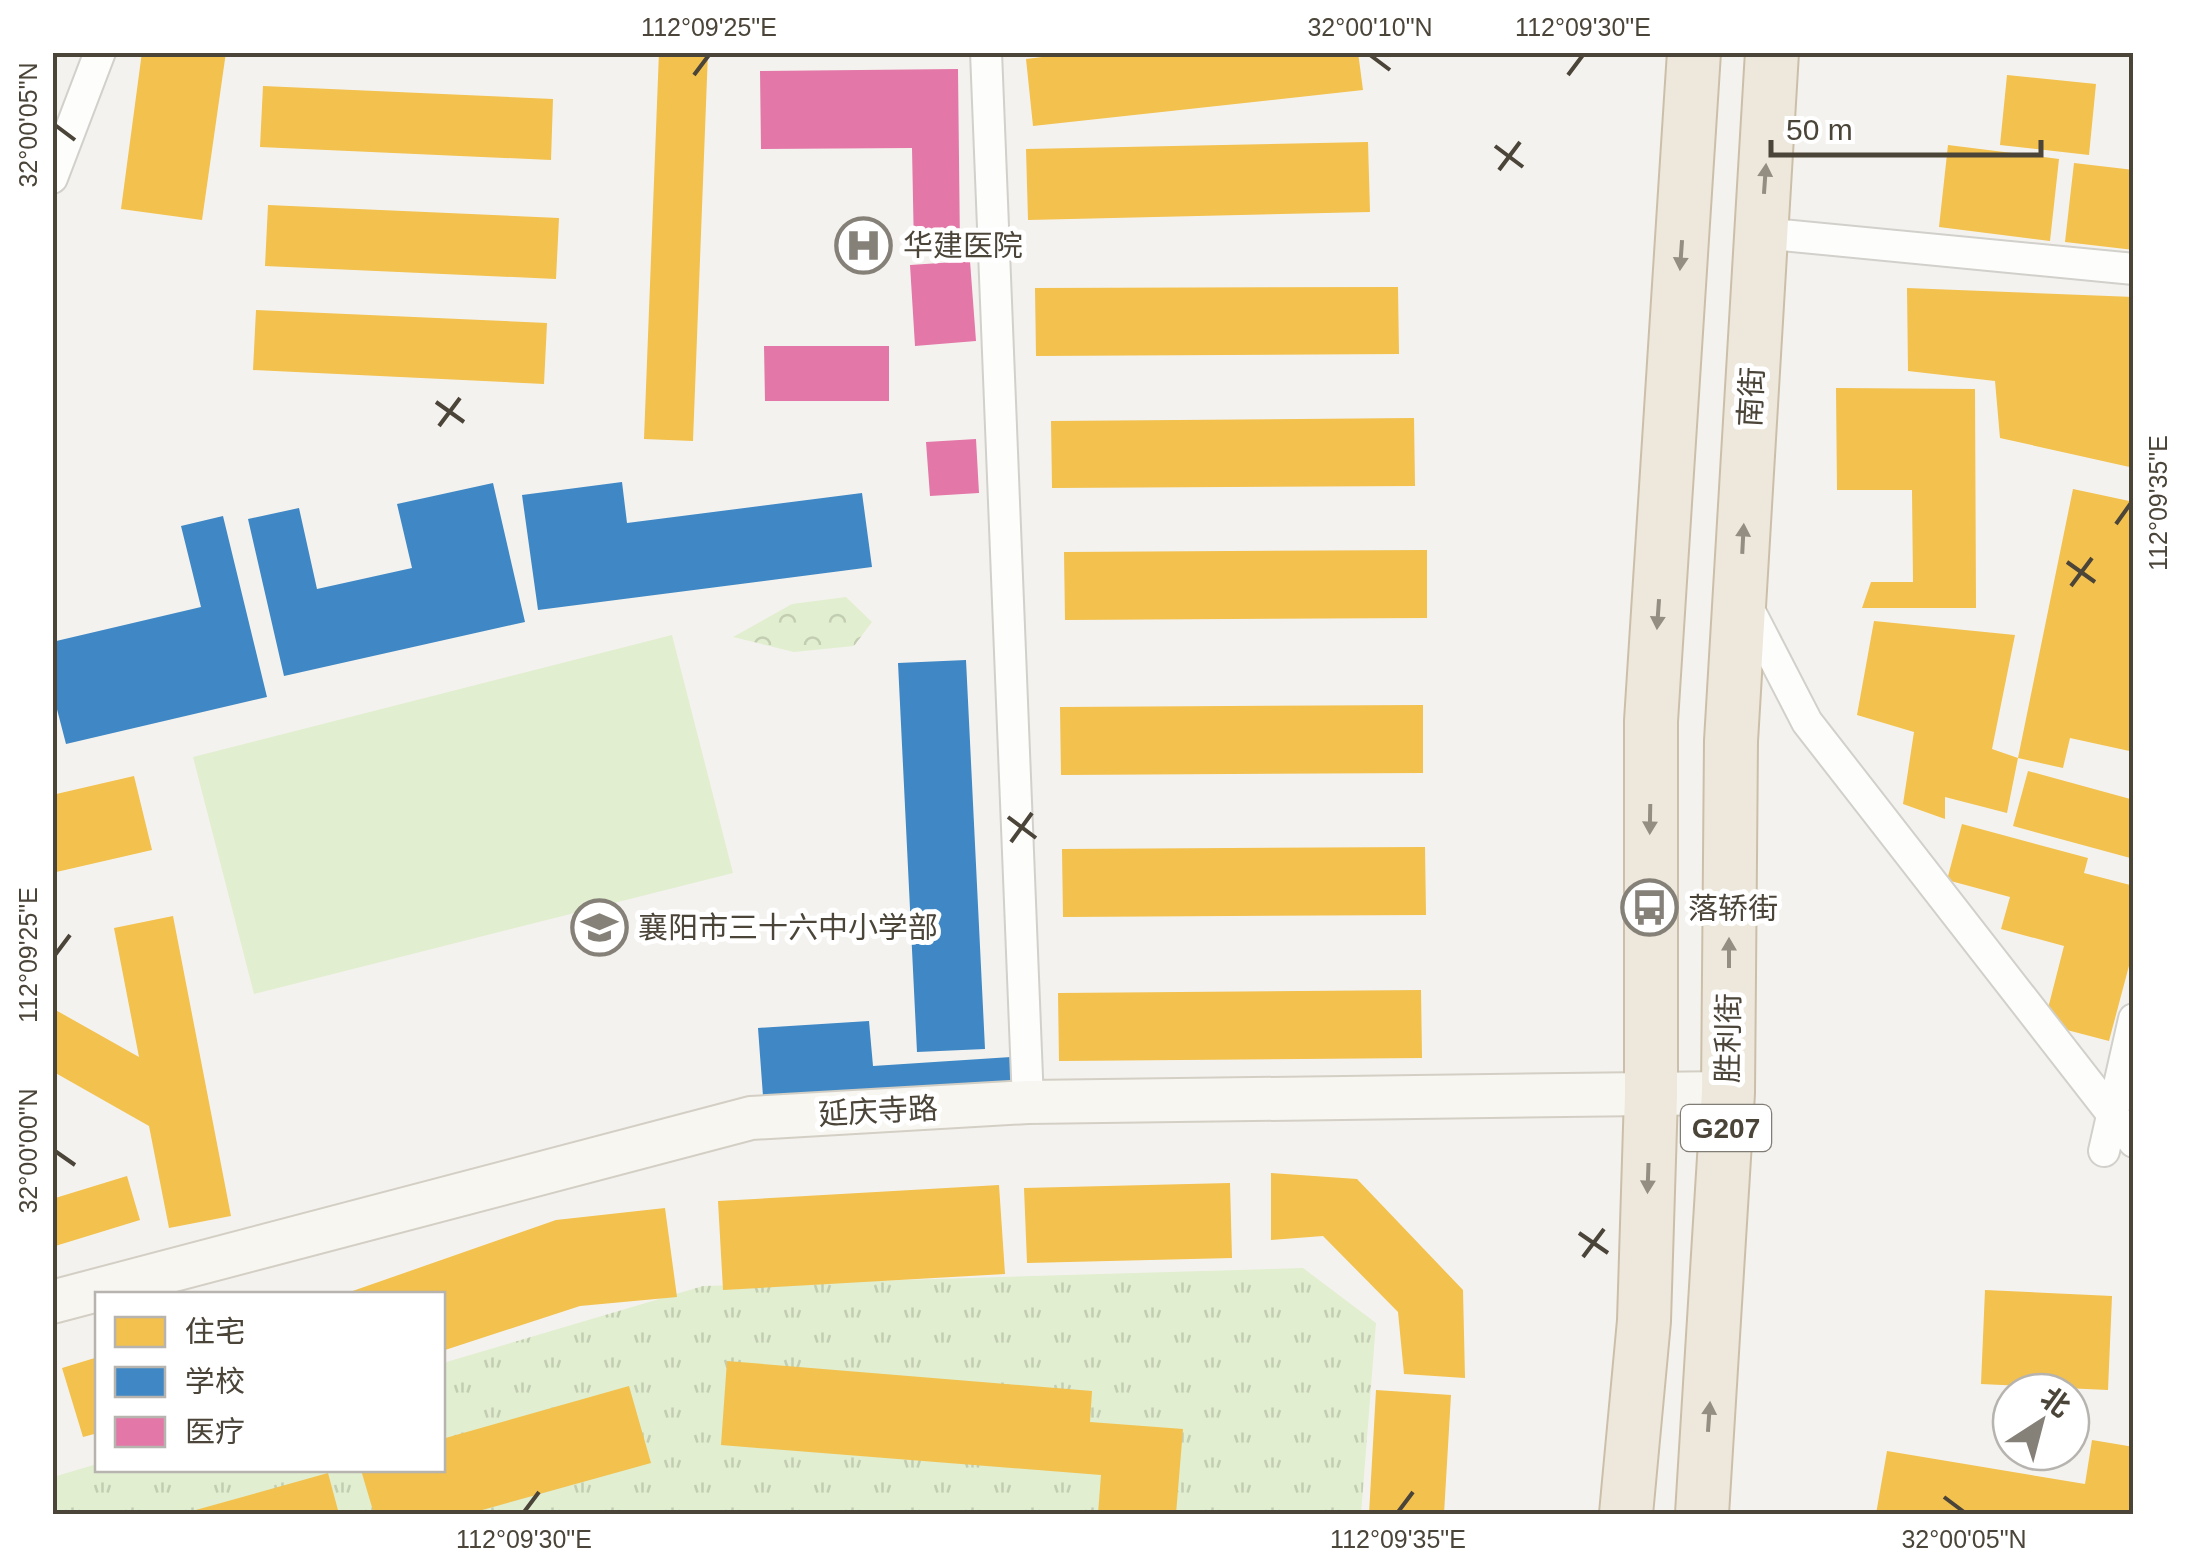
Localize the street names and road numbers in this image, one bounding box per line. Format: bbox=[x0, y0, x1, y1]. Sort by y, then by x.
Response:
street label: 南街 bbox=[1733, 366, 1769, 428]
street label: 胜利街 bbox=[1711, 993, 1745, 1083]
street label: 延庆寺路 bbox=[817, 1091, 939, 1131]
road number: G207 bbox=[1681, 1105, 1771, 1151]

